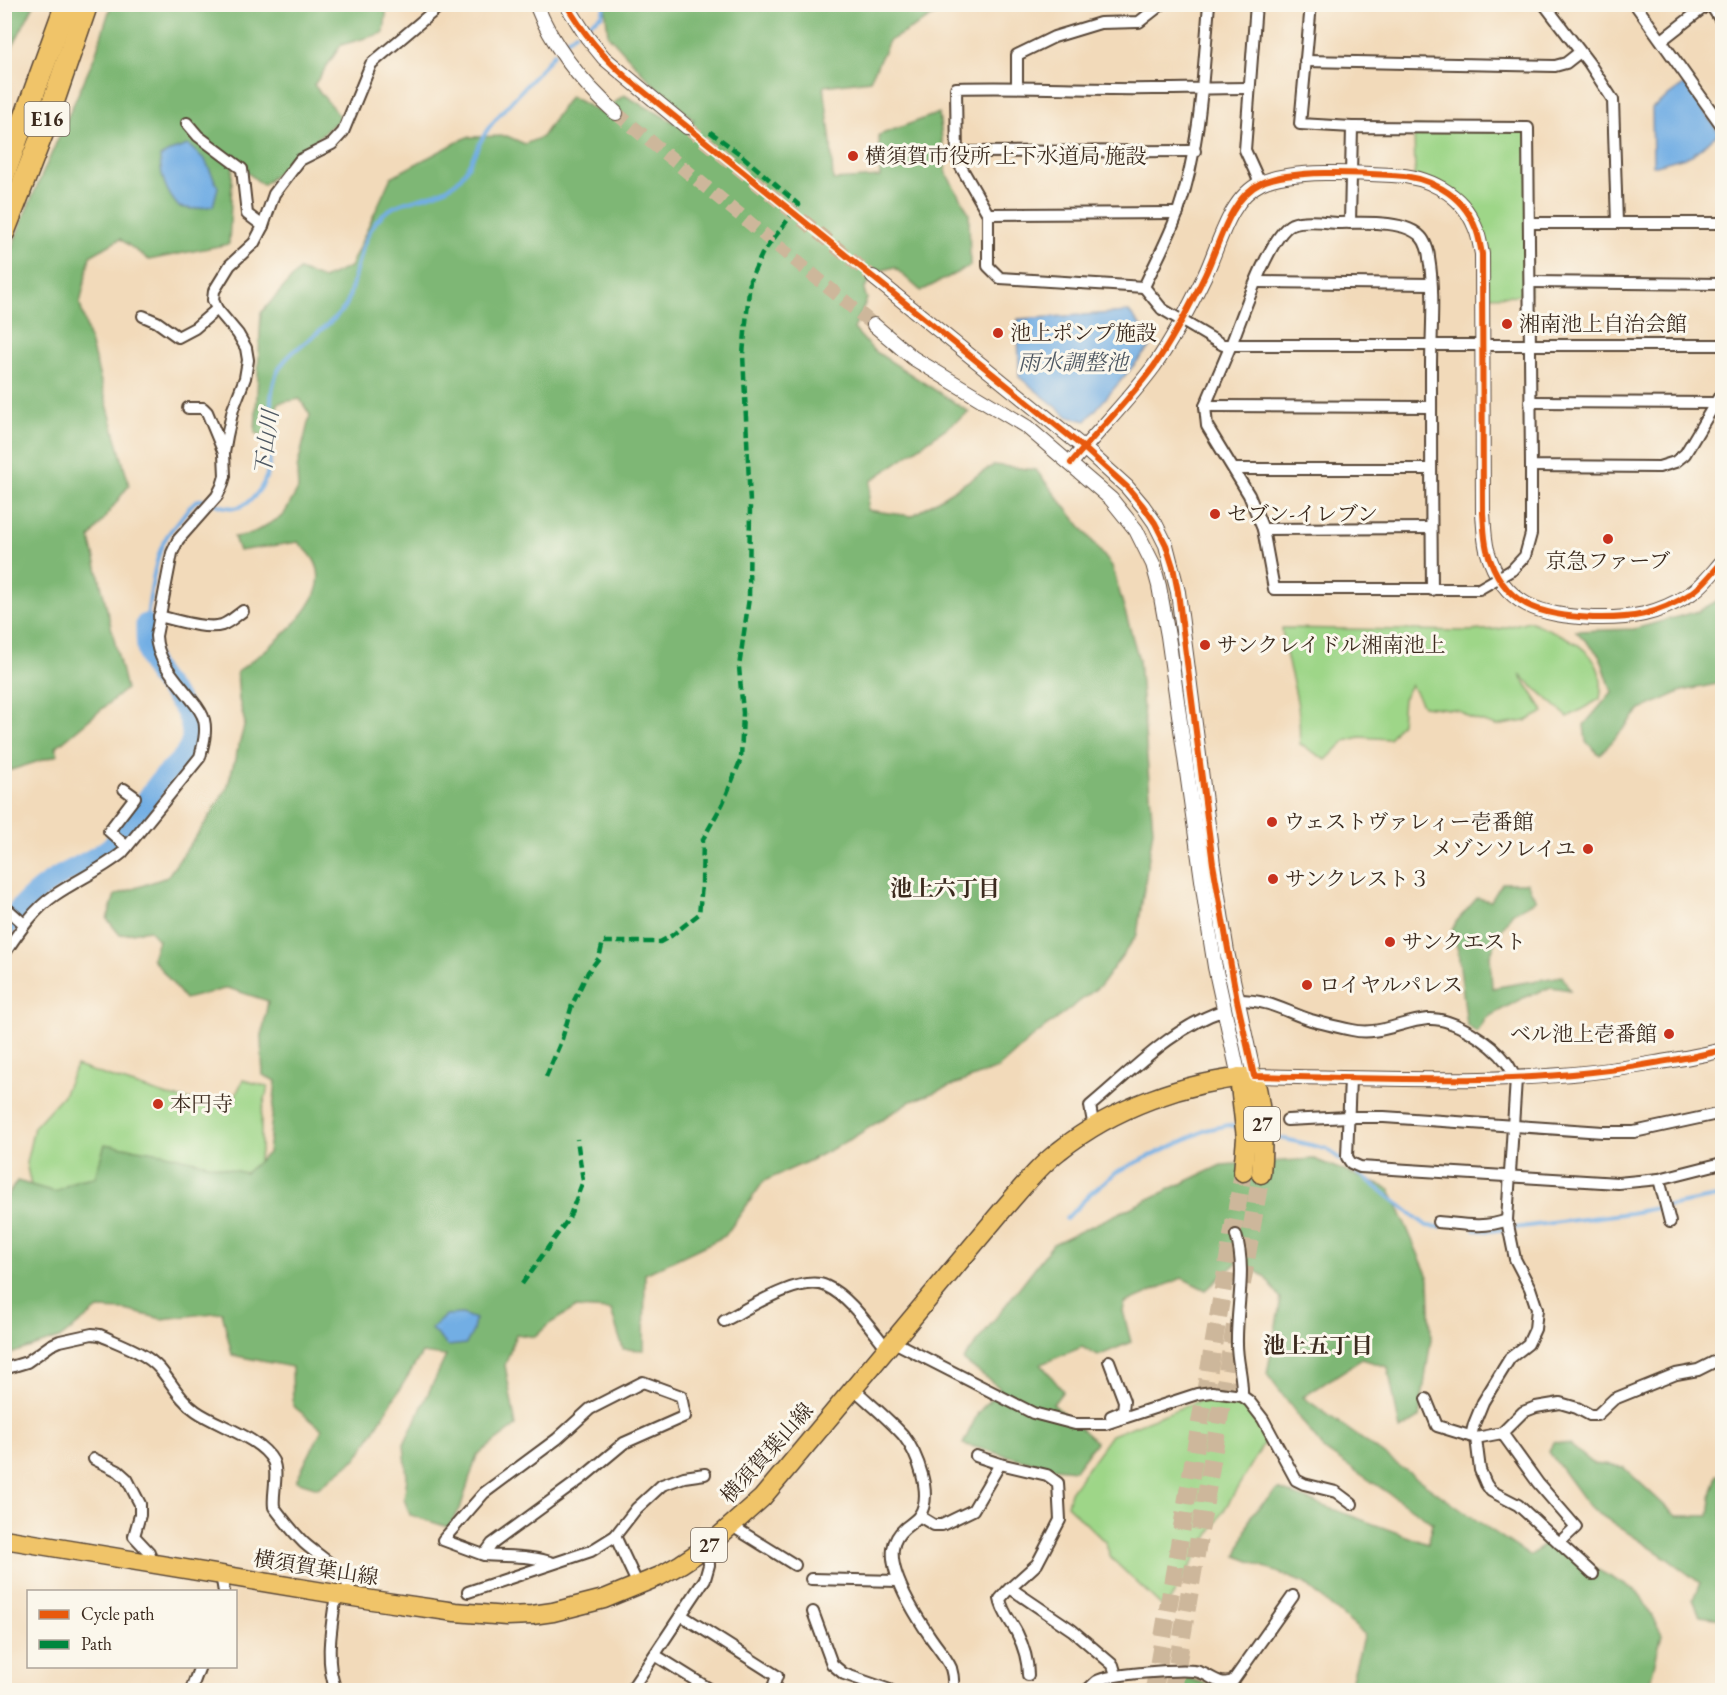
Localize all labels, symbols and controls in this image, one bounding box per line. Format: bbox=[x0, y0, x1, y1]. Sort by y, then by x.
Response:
road number: E16 bbox=[24, 102, 70, 136]
place label: 横須賀市役所 上下水道局 施設 bbox=[865, 142, 1146, 169]
marker: 横須賀市役所 上下水道局 施設 bbox=[846, 149, 860, 163]
place label: 湘南池上自治会館 bbox=[1519, 310, 1687, 337]
marker: 湘南池上自治会館 bbox=[1500, 317, 1514, 331]
place label: 池上ポンプ施設 bbox=[1010, 319, 1157, 346]
marker: 池上ポンプ施設 bbox=[991, 326, 1005, 340]
water label: 雨水調整池 bbox=[1018, 348, 1131, 377]
water label: 下山川 bbox=[248, 407, 285, 478]
place label: セブン-イレブン bbox=[1227, 500, 1378, 527]
marker: セブン-イレブン bbox=[1208, 507, 1222, 521]
marker: 京急ファーブ bbox=[1601, 532, 1615, 546]
place label: 京急ファーブ bbox=[1546, 547, 1670, 574]
place label: サンクレイドル湘南池上 bbox=[1217, 631, 1445, 658]
marker: サンクレイドル湘南池上 bbox=[1198, 638, 1212, 652]
place label: ウェストヴァレィー壱番館 bbox=[1284, 808, 1534, 835]
marker: ウェストヴァレィー壱番館 bbox=[1265, 815, 1279, 829]
place label: メゾンソレイユ bbox=[1432, 835, 1576, 862]
marker: メゾンソレイユ bbox=[1581, 842, 1595, 856]
place label: サンクレスト３ bbox=[1285, 865, 1430, 892]
marker: サンクレスト３ bbox=[1266, 872, 1280, 886]
district label: 池上六丁目 bbox=[890, 874, 1000, 903]
place label: サンクエスト bbox=[1402, 928, 1526, 955]
marker: サンクエスト bbox=[1383, 935, 1397, 949]
place label: ロイヤルパレス bbox=[1319, 971, 1463, 998]
marker: ロイヤルパレス bbox=[1300, 978, 1314, 992]
place label: ベル池上壱番館 bbox=[1510, 1020, 1657, 1047]
marker: ベル池上壱番館 bbox=[1662, 1027, 1676, 1041]
place label: 本円寺 bbox=[170, 1090, 233, 1117]
marker: 本円寺 bbox=[151, 1097, 165, 1111]
road number: 27 bbox=[1244, 1107, 1280, 1141]
district label: 池上五丁目 bbox=[1263, 1331, 1373, 1360]
street label: 横須賀葉山線 bbox=[714, 1397, 819, 1509]
road number: 27 bbox=[691, 1528, 727, 1562]
street label: 横須賀葉山線 bbox=[252, 1544, 380, 1591]
legend bbox=[27, 1590, 237, 1668]
text: Cycle path bbox=[81, 1602, 155, 1625]
text: Path bbox=[81, 1632, 112, 1655]

